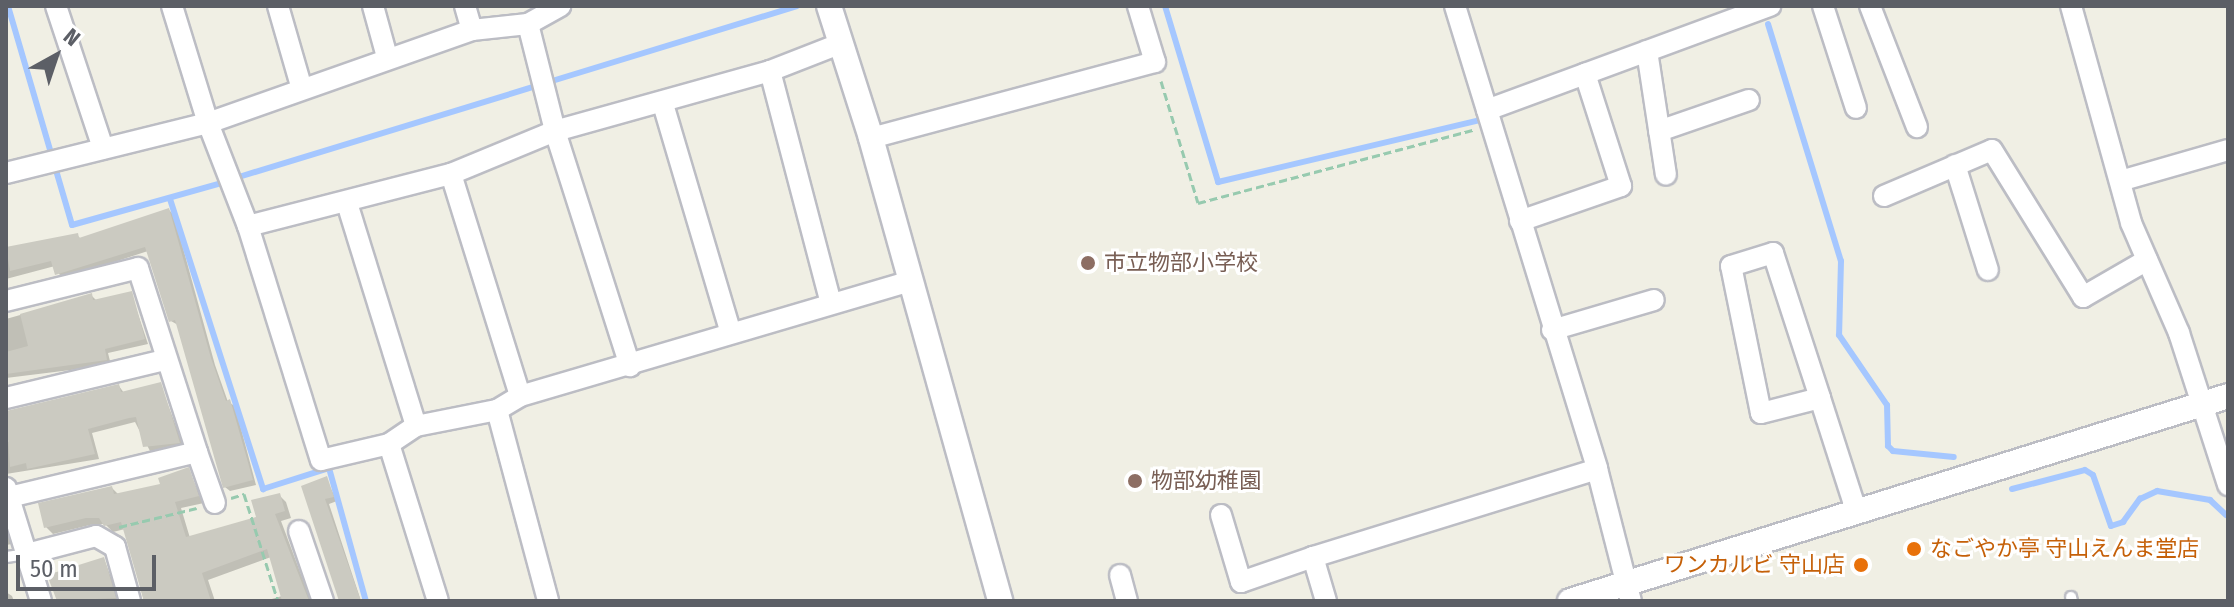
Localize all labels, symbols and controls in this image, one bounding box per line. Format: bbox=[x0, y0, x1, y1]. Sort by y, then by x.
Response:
north arrow bbox=[16, 16, 96, 96]
text: N bbox=[58, 23, 85, 52]
place label: 市立物部小学校 bbox=[1104, 250, 1258, 276]
marker: 市立物部小学校 bbox=[1079, 254, 1097, 272]
place label: 物部幼稚園 bbox=[1151, 468, 1261, 494]
marker: 物部幼稚園 bbox=[1126, 472, 1144, 490]
place label: なごやか亭 守山えんま堂店 bbox=[1930, 536, 2199, 562]
scale bar bbox=[20, 539, 160, 589]
marker: なごやか亭 守山えんま堂店 bbox=[1905, 540, 1923, 558]
place label: ワンカルビ 守山店 bbox=[1664, 552, 1845, 578]
text: 50 m bbox=[30, 555, 78, 583]
marker: ワンカルビ 守山店 bbox=[1852, 556, 1870, 574]

